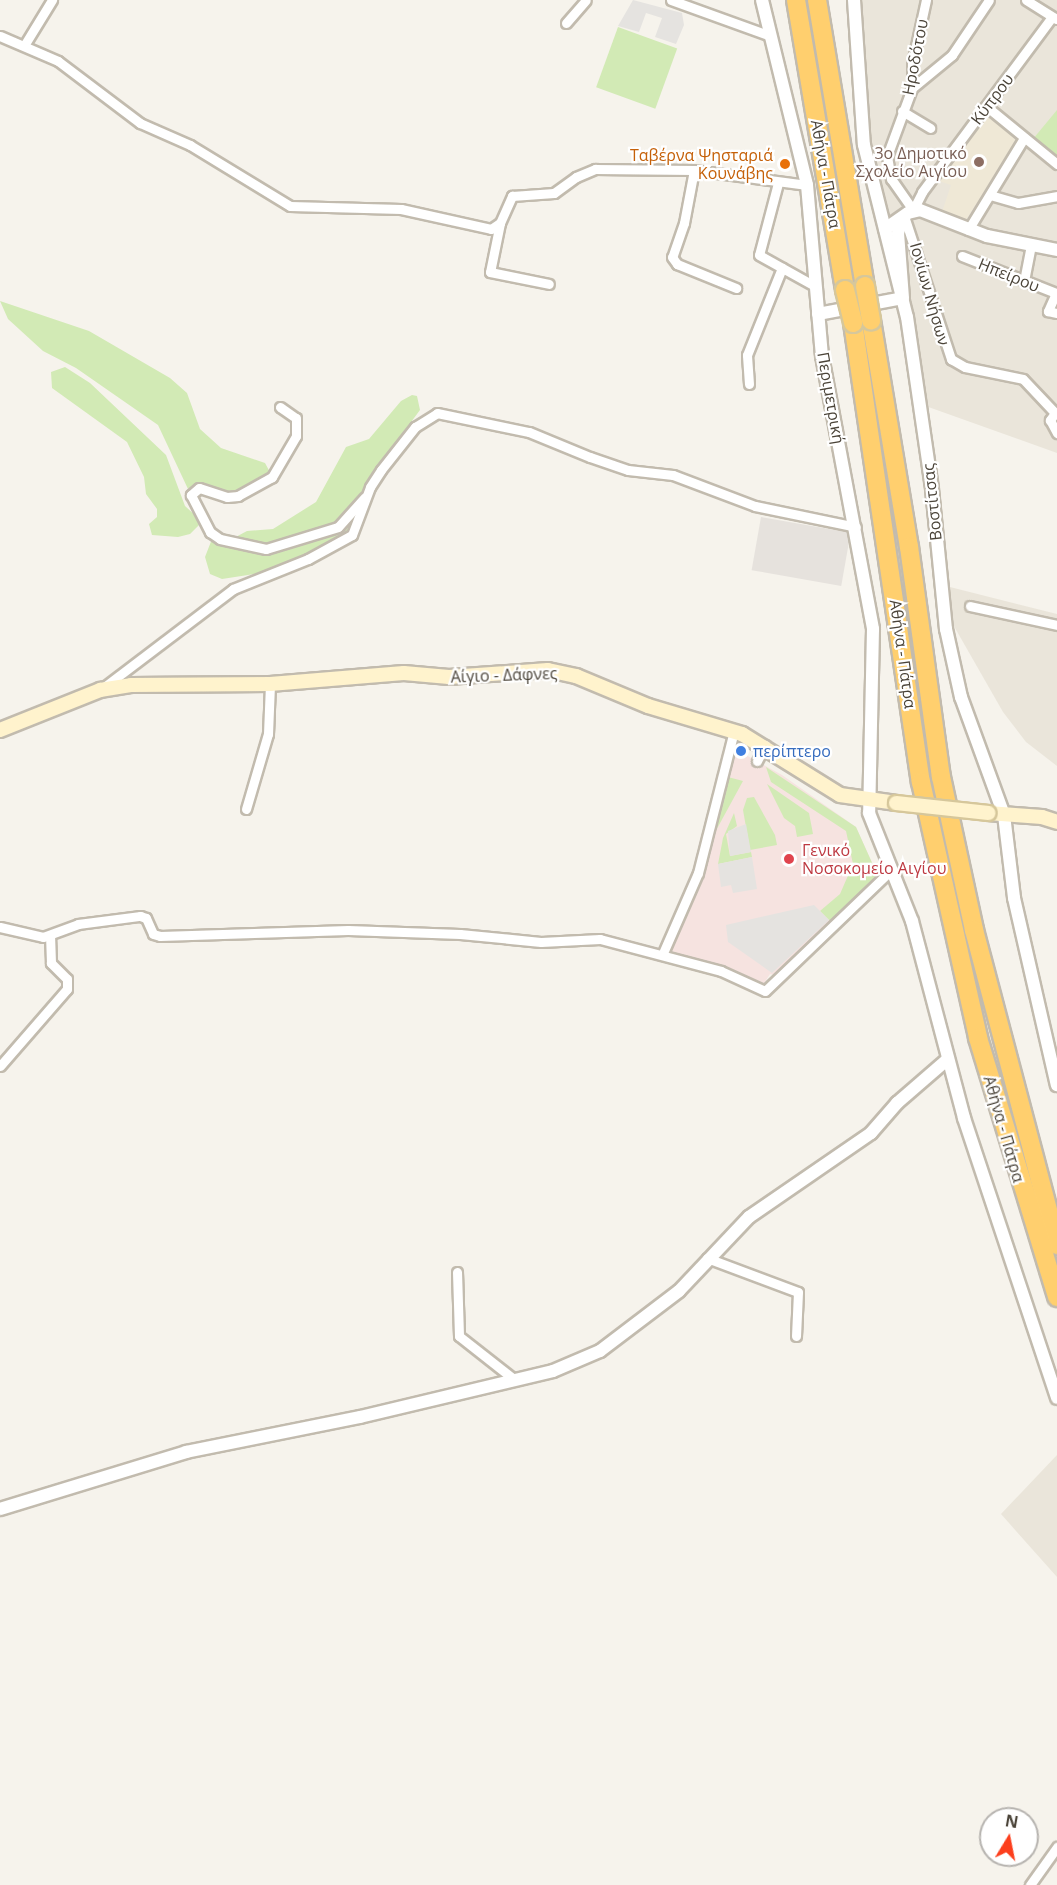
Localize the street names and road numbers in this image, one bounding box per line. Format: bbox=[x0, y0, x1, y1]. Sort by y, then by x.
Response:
street label: Ηροδότου bbox=[898, 17, 932, 97]
street label: Κύπρου bbox=[967, 70, 1017, 128]
street label: Αθήνα - Πάτρα bbox=[807, 118, 845, 230]
street label: Ιονίων Νήσων bbox=[906, 240, 954, 348]
street label: Ηπείρου bbox=[976, 254, 1042, 296]
street label: Περιμετρική bbox=[813, 351, 849, 445]
street label: Βοστίτσας bbox=[918, 462, 946, 542]
street label: Αθήνα - Πάτρα bbox=[886, 598, 920, 710]
street label: Αίγιο - Δάφνες bbox=[450, 664, 558, 686]
street label: Αθήνα - Πάτρα bbox=[980, 1074, 1028, 1184]

